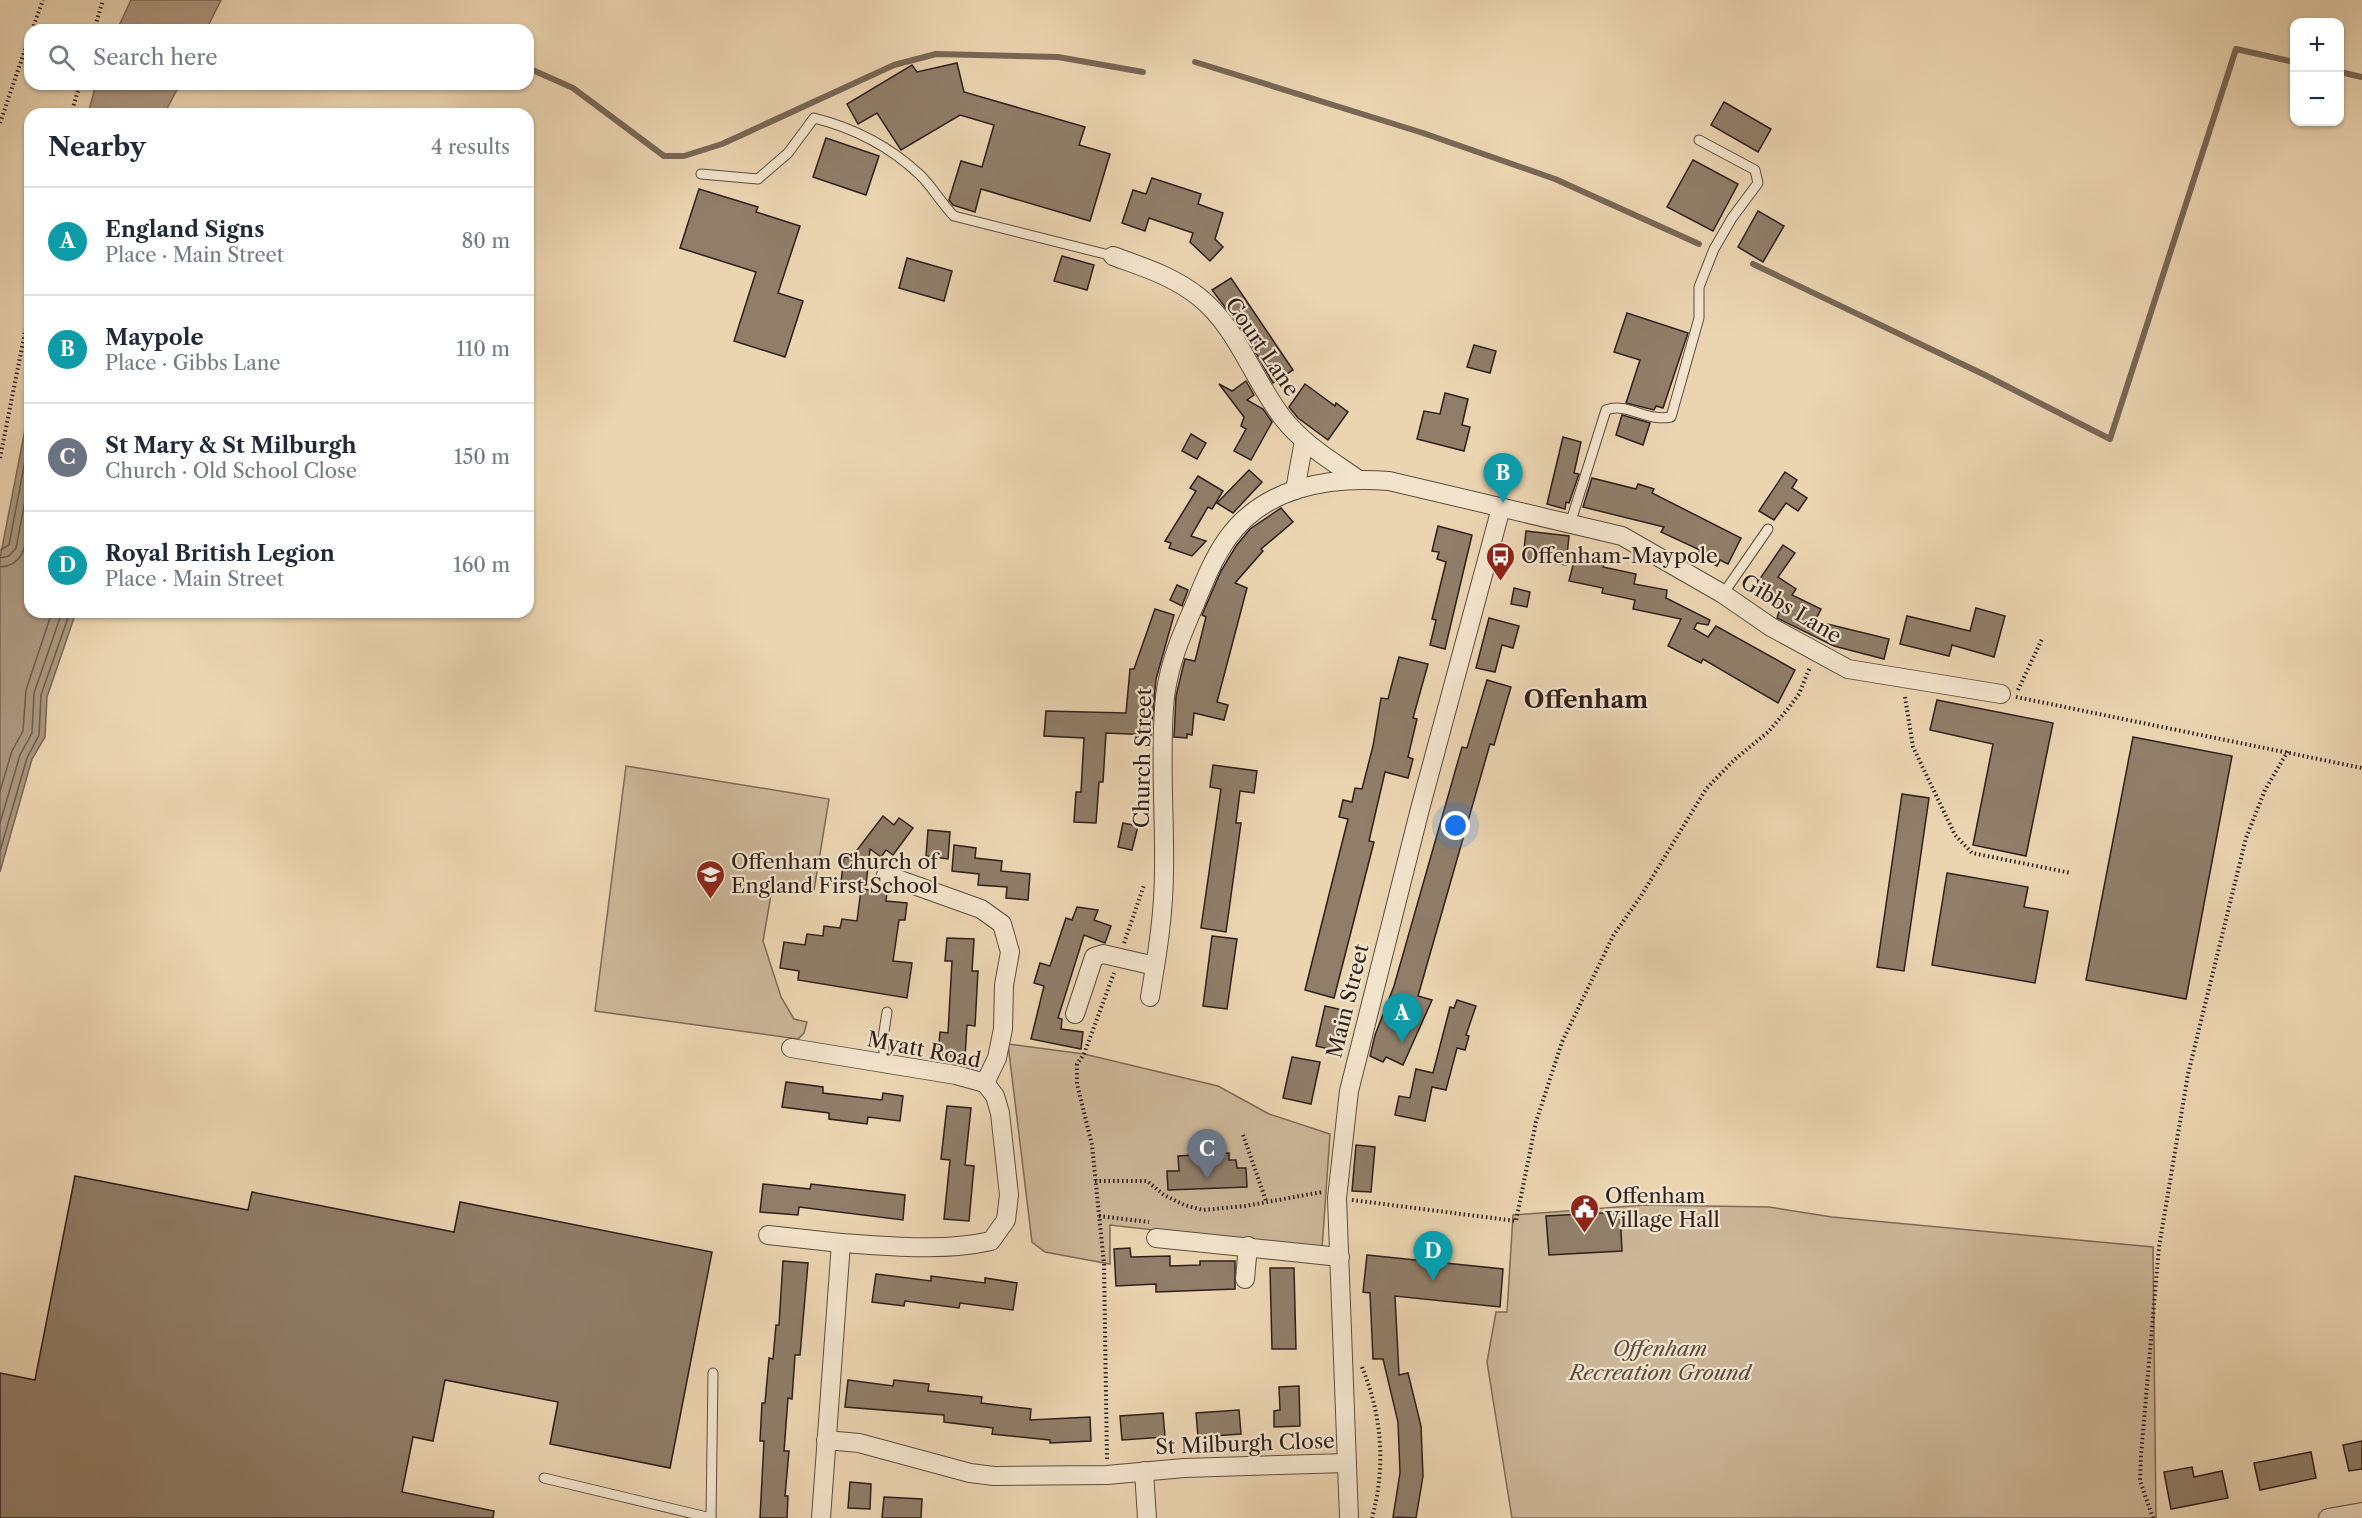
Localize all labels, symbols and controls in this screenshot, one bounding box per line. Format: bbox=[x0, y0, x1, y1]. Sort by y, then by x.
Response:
map controls bbox=[2290, 18, 2344, 126]
button: + bbox=[2290, 18, 2344, 72]
search box bbox=[24, 24, 534, 90]
icon: search bbox=[45, 41, 78, 74]
text: Search here bbox=[93, 44, 218, 71]
button: − bbox=[2290, 72, 2344, 126]
text: Nearby bbox=[48, 131, 146, 163]
text: 4 results bbox=[431, 135, 510, 159]
text: England Signs bbox=[105, 216, 264, 243]
text: A bbox=[60, 229, 75, 253]
text: 80 m bbox=[462, 229, 510, 253]
text: Place · Main Street bbox=[105, 243, 284, 267]
street label: Court Lane bbox=[1220, 293, 1305, 401]
text: Maypole bbox=[105, 324, 204, 351]
text: B bbox=[60, 337, 75, 361]
text: 110 m bbox=[457, 337, 510, 361]
text: Place · Gibbs Lane bbox=[105, 351, 280, 375]
text: St Mary & St Milburgh bbox=[105, 432, 357, 459]
text: C bbox=[59, 445, 76, 469]
text: 150 m bbox=[454, 445, 510, 469]
pin: B bbox=[1484, 454, 1522, 503]
text: Church · Old School Close bbox=[105, 459, 357, 483]
text: Royal British Legion bbox=[105, 540, 335, 567]
bus stop icon: Offenham-Maypole bbox=[1484, 540, 1516, 582]
place label: Offenham-Maypole bbox=[1521, 543, 1718, 568]
text: D bbox=[59, 553, 76, 577]
text: 160 m bbox=[453, 553, 510, 577]
text: Place · Main Street bbox=[105, 567, 284, 591]
street label: Gibbs Lane bbox=[1736, 569, 1846, 648]
district label: Offenham bbox=[1524, 685, 1648, 714]
street label: Church Street bbox=[1129, 687, 1156, 828]
your location bbox=[1441, 811, 1470, 840]
place label: Offenham Church of England First School bbox=[731, 849, 940, 898]
school or university icon: Offenham Church of England First School bbox=[694, 858, 726, 900]
street label: Main Street bbox=[1321, 941, 1374, 1061]
pin: A bbox=[1382, 994, 1422, 1043]
street label: Myatt Road bbox=[865, 1026, 983, 1073]
pin: C bbox=[1188, 1130, 1226, 1179]
place label: Offenham Village Hall bbox=[1604, 1183, 1720, 1232]
public building icon: Offenham Village Hall bbox=[1568, 1192, 1600, 1234]
pin: D bbox=[1414, 1232, 1452, 1281]
park label: Offenham Recreation Ground bbox=[1567, 1336, 1753, 1385]
street label: St Milburgh Close bbox=[1155, 1428, 1335, 1459]

